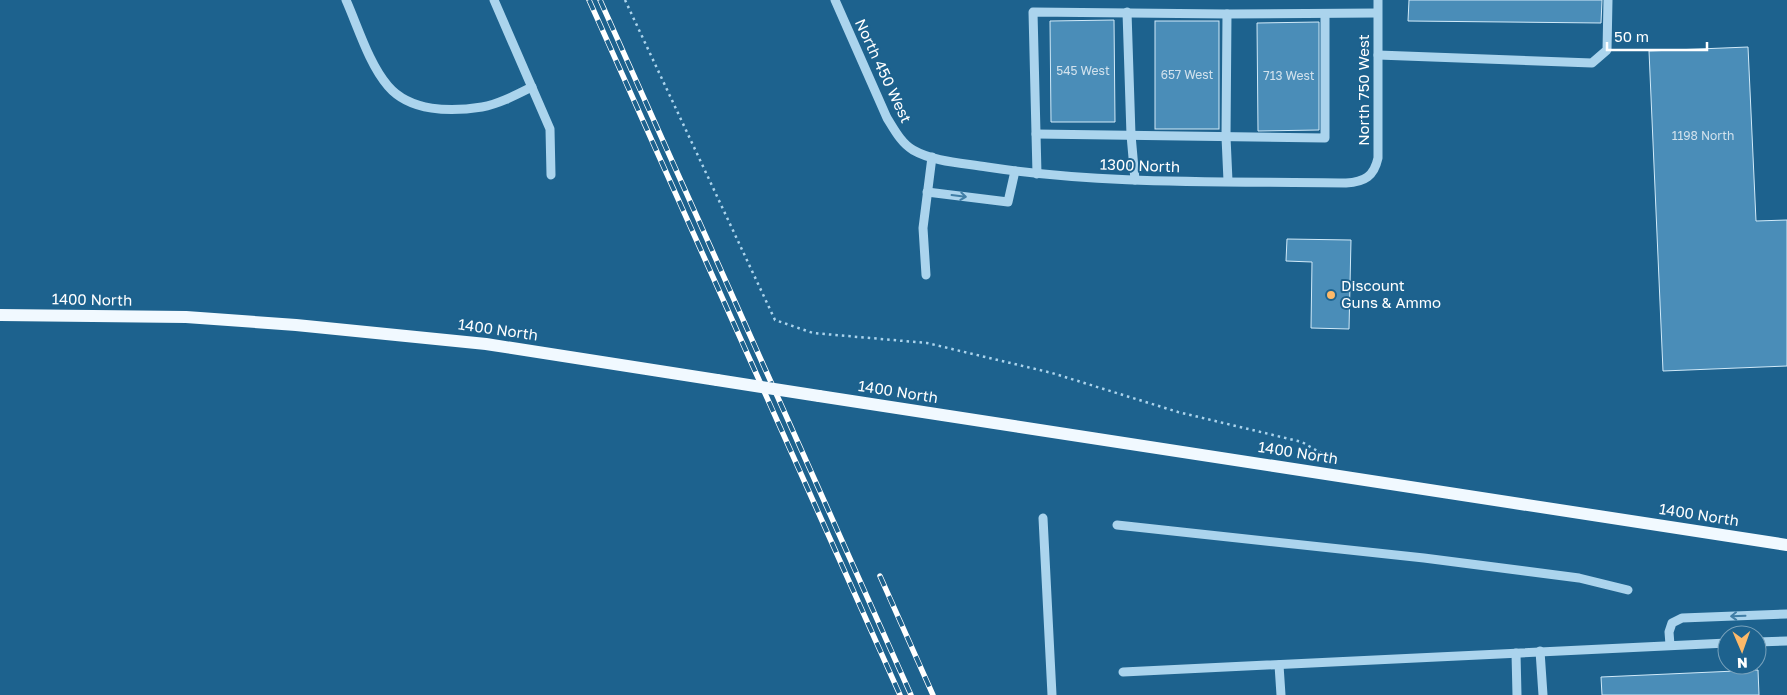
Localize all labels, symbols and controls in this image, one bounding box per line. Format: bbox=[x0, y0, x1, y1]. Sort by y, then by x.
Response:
street label: North 450 West bbox=[852, 16, 916, 126]
scale bar bbox=[1607, 20, 1707, 52]
text: 50 m bbox=[1614, 27, 1649, 45]
street label: North 750 West bbox=[1354, 34, 1372, 146]
house number: 545 West bbox=[1056, 63, 1110, 78]
house number: 657 West bbox=[1161, 67, 1214, 82]
house number: 713 West bbox=[1263, 68, 1315, 83]
house number: 1198 North bbox=[1672, 128, 1734, 143]
street label: 1300 North bbox=[1100, 155, 1180, 175]
one-way arrow bbox=[950, 191, 966, 201]
place label: Discount Guns & Ammo bbox=[1341, 276, 1441, 311]
street label: 1400 North bbox=[52, 289, 132, 309]
marker: Discount Guns & Ammo bbox=[1325, 289, 1337, 301]
street label: 1400 North bbox=[457, 314, 539, 344]
street label: 1400 North bbox=[857, 376, 939, 406]
street label: 1400 North bbox=[1257, 437, 1339, 467]
street label: 1400 North bbox=[1658, 499, 1740, 529]
one-way arrow bbox=[1731, 611, 1747, 620]
north arrow bbox=[1717, 625, 1767, 675]
text: N bbox=[1737, 655, 1748, 672]

